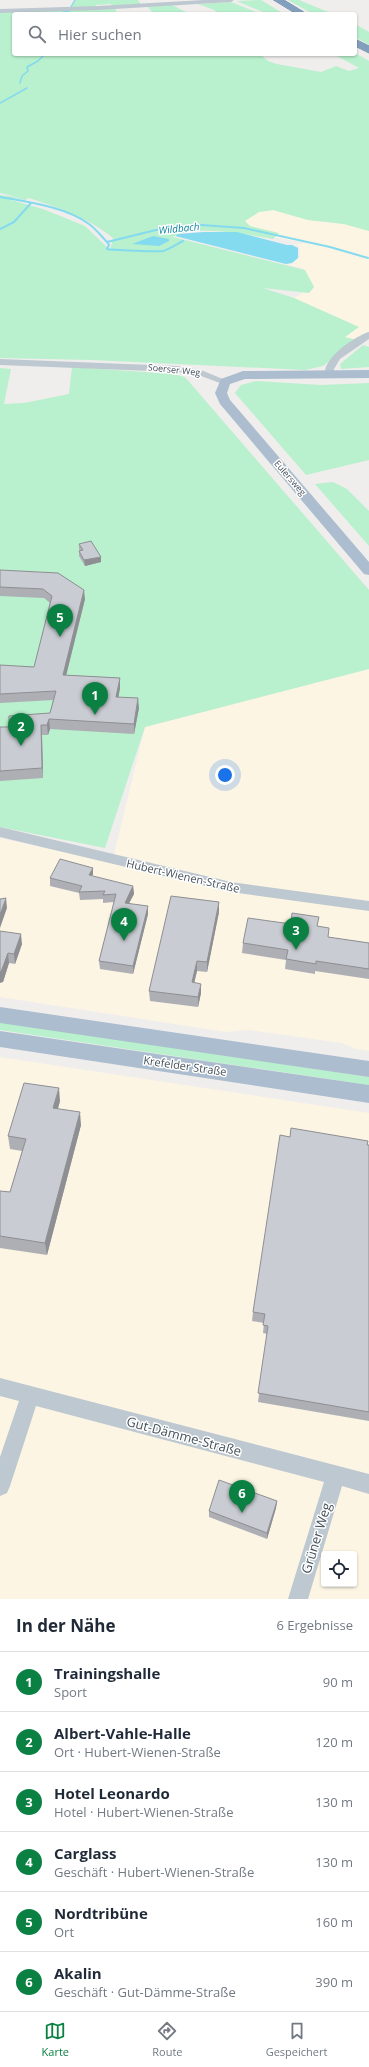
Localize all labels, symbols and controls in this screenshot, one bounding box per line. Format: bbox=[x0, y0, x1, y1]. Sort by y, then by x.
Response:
search box bbox=[12, 12, 357, 56]
icon: search bbox=[26, 23, 48, 45]
text: Hier suchen bbox=[58, 24, 142, 44]
water label: Wildbach bbox=[158, 219, 200, 237]
street label: Soerser Weg bbox=[147, 360, 201, 379]
street label: Eulersweg bbox=[271, 457, 309, 498]
pin: 5 bbox=[47, 604, 73, 637]
pin: 1 bbox=[82, 682, 108, 715]
pin: 2 bbox=[8, 713, 34, 746]
your location bbox=[215, 765, 235, 785]
street label: Hubert-Wienen-Straße bbox=[125, 855, 241, 896]
pin: 4 bbox=[111, 908, 137, 941]
pin: 3 bbox=[283, 917, 309, 950]
street label: Krefelder Straße bbox=[142, 1052, 228, 1079]
street label: Gut-Dämme-Straße bbox=[125, 1412, 243, 1460]
pin: 6 bbox=[229, 1480, 255, 1513]
street label: Grüner Weg bbox=[297, 1500, 335, 1576]
map controls bbox=[321, 1551, 357, 1587]
button: locate bbox=[321, 1551, 357, 1587]
text: In der Nähe bbox=[16, 1614, 115, 1637]
text: 6 Ergebnisse bbox=[276, 1616, 353, 1634]
text: Trainingshalle bbox=[54, 1663, 160, 1683]
text: 1 bbox=[25, 1673, 33, 1691]
text: 90 m bbox=[323, 1673, 353, 1691]
text: Sport bbox=[54, 1683, 87, 1701]
text: Albert-Vahle-Halle bbox=[54, 1723, 191, 1743]
text: 2 bbox=[25, 1733, 33, 1751]
text: 120 m bbox=[315, 1733, 353, 1751]
text: Ort · Hubert-Wienen-Straße bbox=[54, 1743, 221, 1761]
text: Hotel Leonardo bbox=[54, 1783, 170, 1803]
text: 3 bbox=[25, 1793, 33, 1811]
text: 130 m bbox=[315, 1793, 353, 1811]
text: Hotel · Hubert-Wienen-Straße bbox=[54, 1803, 233, 1821]
text: Carglass bbox=[54, 1843, 116, 1863]
text: 4 bbox=[25, 1853, 33, 1871]
text: 130 m bbox=[315, 1853, 353, 1871]
text: Geschäft · Hubert-Wienen-Straße bbox=[54, 1863, 254, 1881]
text: Nordtribüne bbox=[54, 1903, 148, 1923]
text: 5 bbox=[25, 1913, 33, 1931]
text: 160 m bbox=[315, 1913, 353, 1931]
text: Ort bbox=[54, 1923, 74, 1941]
text: Akalin bbox=[54, 1963, 102, 1983]
text: 6 bbox=[25, 1973, 33, 1991]
text: 390 m bbox=[315, 1973, 353, 1991]
text: Geschäft · Gut-Dämme-Straße bbox=[54, 1983, 236, 2001]
tab: Karte bbox=[42, 2020, 69, 2059]
tab: Route bbox=[152, 2020, 182, 2059]
tab: Gespeichert bbox=[266, 2020, 327, 2059]

